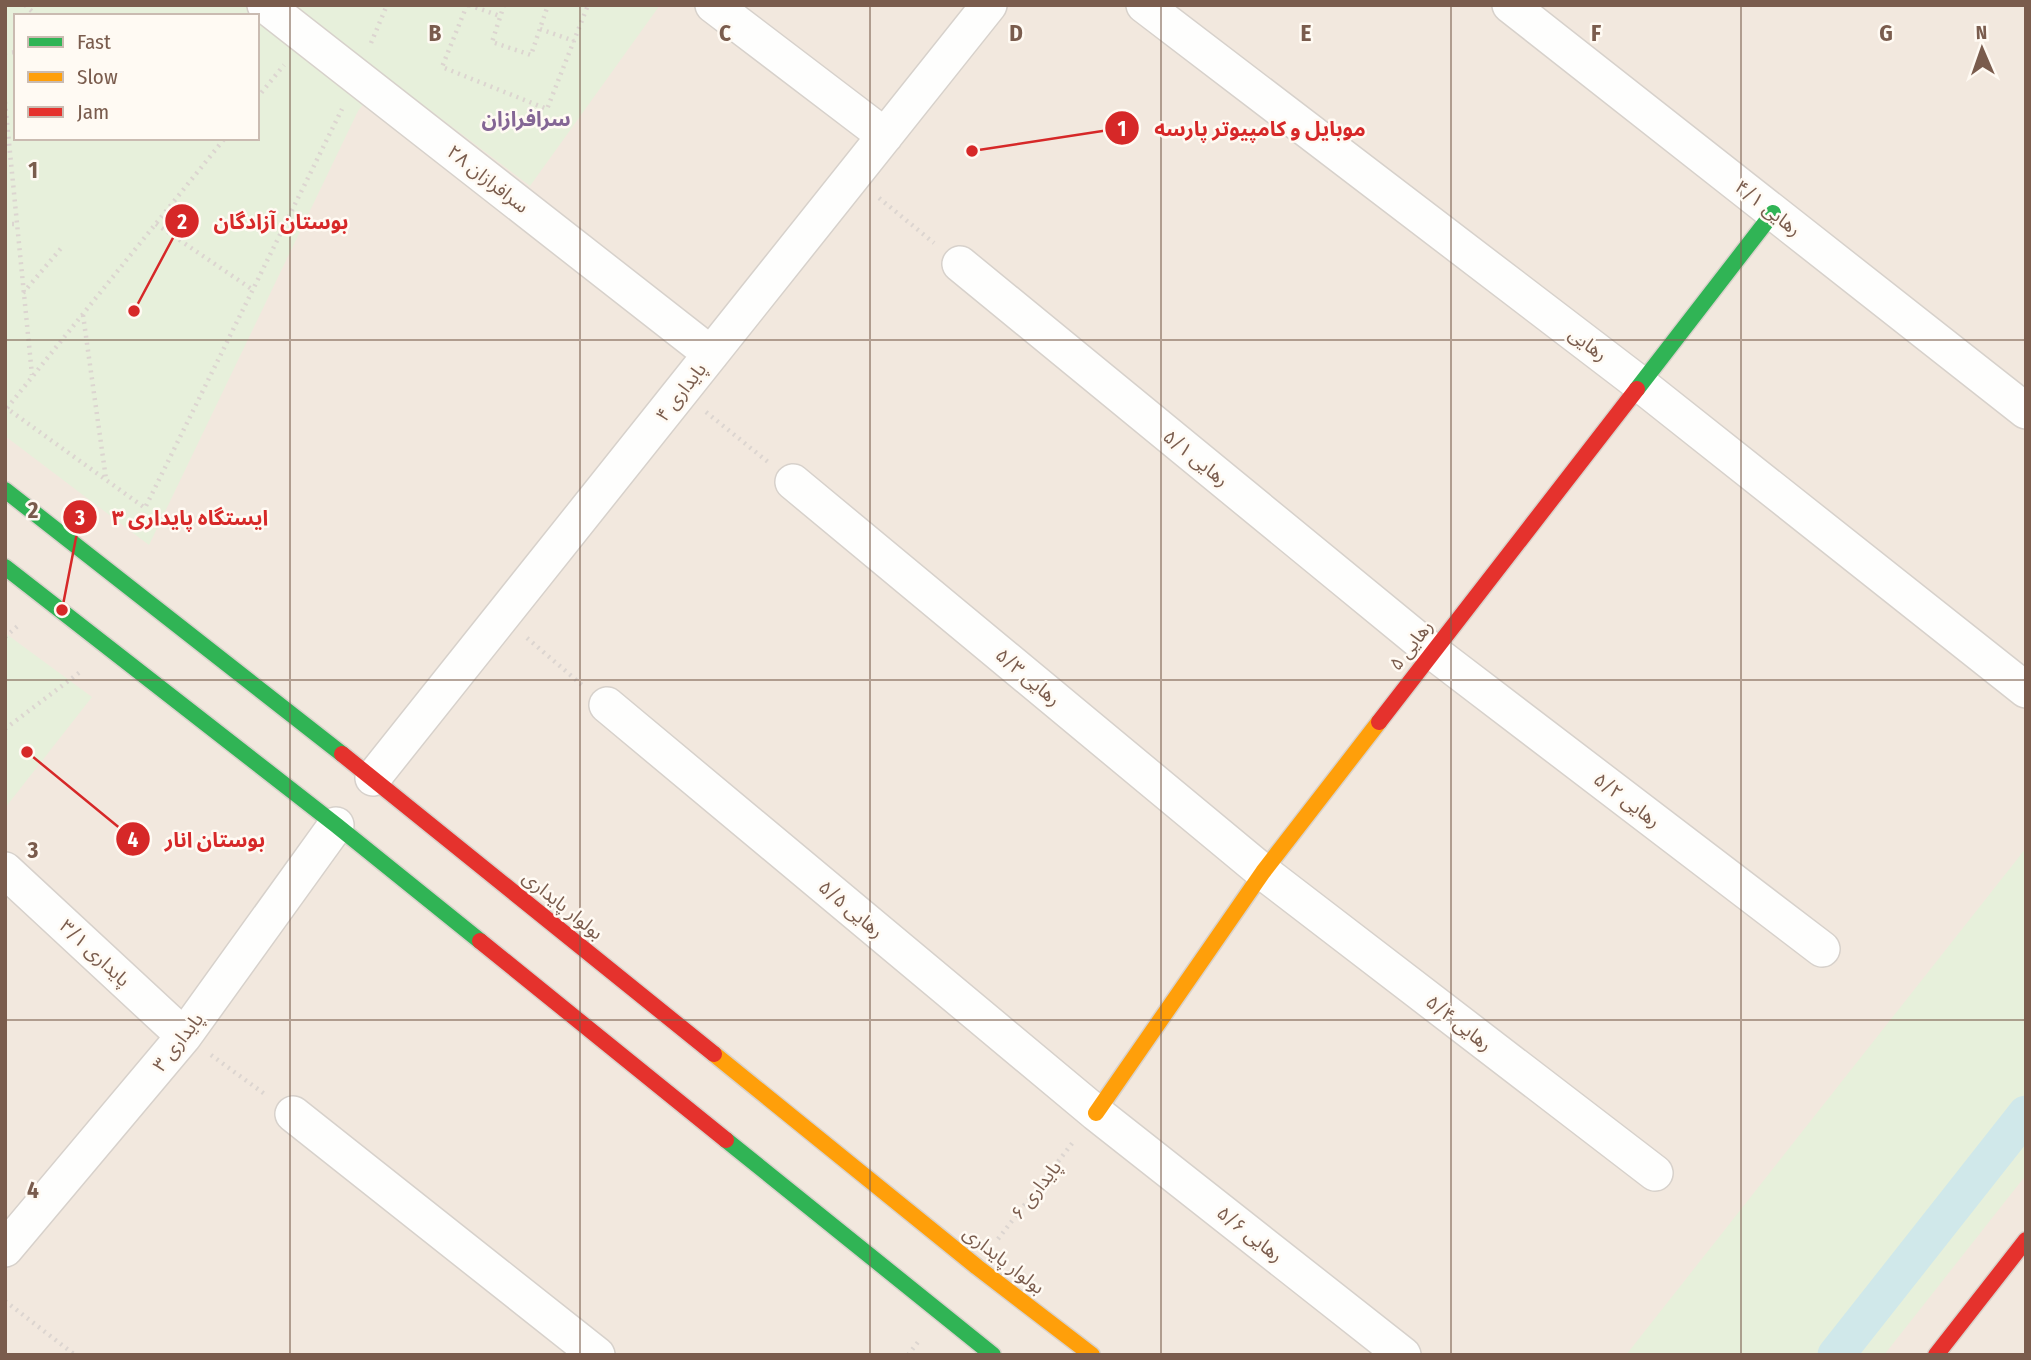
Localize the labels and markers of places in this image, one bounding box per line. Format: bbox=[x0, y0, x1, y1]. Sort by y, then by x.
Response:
callout: موبایل و کامپیوتر پارسه bbox=[1105, 107, 1379, 149]
callout: بوستان آزادگان bbox=[165, 200, 362, 242]
callout: ایستگاه پایداری ۳ bbox=[63, 496, 282, 538]
callout: بوستان انار bbox=[116, 818, 279, 860]

